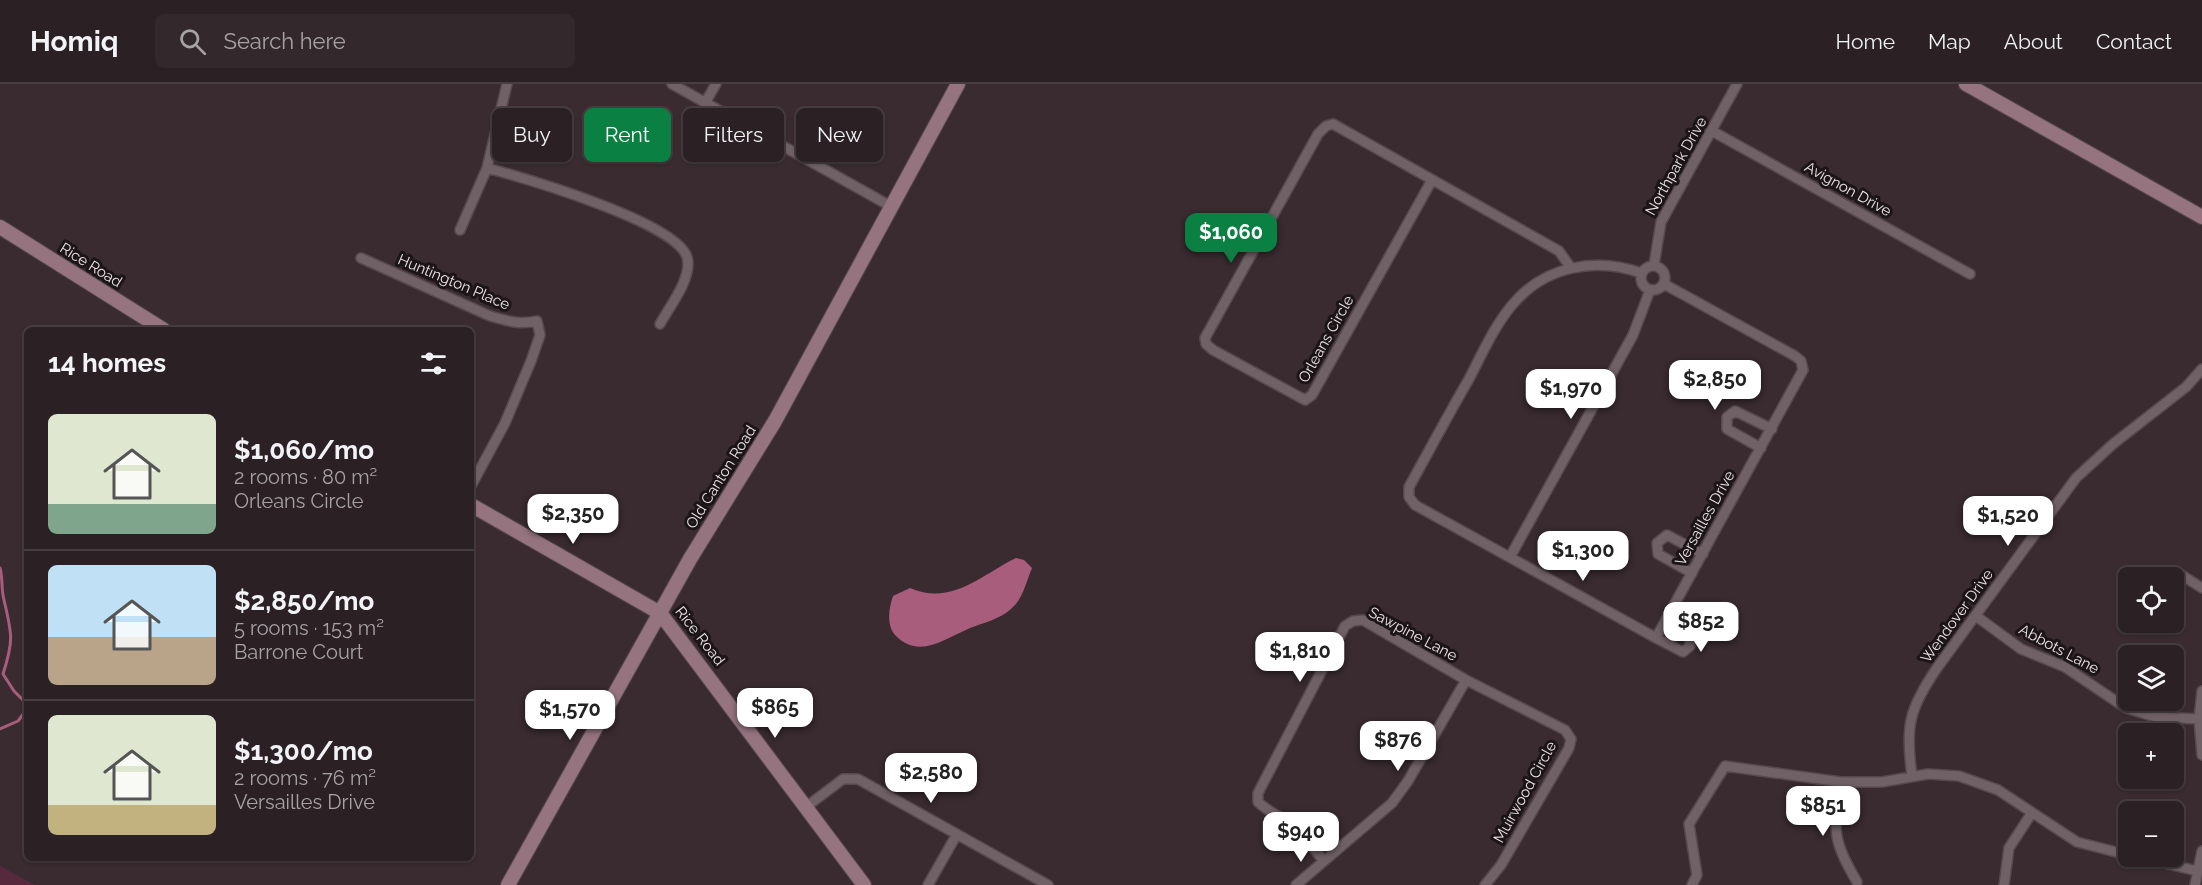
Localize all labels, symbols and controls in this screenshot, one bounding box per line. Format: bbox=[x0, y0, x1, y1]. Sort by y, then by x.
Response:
search box bbox=[155, 14, 575, 68]
text: Homiq bbox=[30, 25, 119, 58]
icon: search bbox=[176, 25, 209, 58]
text: Search here bbox=[224, 28, 346, 54]
text: Home bbox=[1836, 29, 1895, 54]
text: Map bbox=[1928, 29, 1971, 54]
text: About bbox=[2004, 29, 2063, 54]
text: Contact bbox=[2096, 29, 2172, 54]
chip: Buy bbox=[492, 108, 572, 162]
chip: Rent bbox=[584, 108, 671, 162]
chip: Filters bbox=[683, 108, 784, 162]
chip: New bbox=[796, 108, 883, 162]
street label: Northpark Drive bbox=[1642, 114, 1711, 218]
street label: Avignon Drive bbox=[1802, 158, 1895, 220]
pin: $1,060 bbox=[1182, 213, 1280, 264]
text: $1,060 bbox=[1199, 220, 1263, 244]
street label: Rice Road bbox=[57, 239, 125, 291]
street label: Huntington Place bbox=[395, 250, 513, 314]
street label: Orleans Circle bbox=[1295, 292, 1357, 386]
icon: filters bbox=[417, 347, 450, 380]
text: 14 homes bbox=[48, 348, 166, 378]
pin: $2,850 bbox=[1666, 360, 1764, 411]
text: $2,850 bbox=[1683, 367, 1747, 391]
pin: $1,970 bbox=[1522, 369, 1620, 420]
text: $1,970 bbox=[1540, 376, 1602, 400]
street label: Old Canton Road bbox=[682, 422, 760, 532]
text: $1,060/mo bbox=[234, 435, 374, 465]
icon: home bbox=[96, 438, 168, 510]
text: 2 rooms · 80 m² bbox=[234, 465, 377, 489]
street label: Versailles Drive bbox=[1671, 467, 1739, 569]
text: Orleans Circle bbox=[234, 489, 363, 513]
pin: $2,350 bbox=[524, 494, 622, 545]
pin: $1,520 bbox=[1959, 496, 2057, 547]
text: $2,350 bbox=[541, 501, 605, 525]
text: $1,520 bbox=[1977, 503, 2039, 527]
pin: $1,300 bbox=[1534, 531, 1632, 582]
text: $1,300 bbox=[1552, 538, 1614, 562]
street label: Wendover Drive bbox=[1917, 566, 1997, 666]
map controls bbox=[2118, 567, 2184, 867]
button: locate bbox=[2118, 567, 2184, 633]
text: $2,850/mo bbox=[234, 586, 374, 616]
icon: home bbox=[96, 589, 168, 661]
pin: $852 bbox=[1665, 602, 1737, 653]
street label: Rice Road bbox=[671, 603, 729, 669]
street label: Sawpine Lane bbox=[1366, 603, 1460, 665]
text: $852 bbox=[1677, 609, 1725, 633]
text: 5 rooms · 153 m² bbox=[234, 616, 384, 640]
street label: Abbots Lane bbox=[2016, 620, 2102, 678]
pin: $1,810 bbox=[1251, 632, 1349, 683]
text: $1,810 bbox=[1269, 639, 1331, 663]
text: Barrone Court bbox=[234, 640, 364, 664]
button: layers bbox=[2118, 645, 2184, 711]
pin: $865 bbox=[739, 688, 811, 739]
pin: $1,570 bbox=[521, 690, 619, 741]
text: $865 bbox=[751, 695, 799, 719]
text: $1,570 bbox=[539, 697, 601, 721]
pin: $876 bbox=[1362, 721, 1434, 772]
button: + bbox=[2118, 723, 2184, 789]
text: $876 bbox=[1374, 728, 1422, 752]
text: $1,300/mo bbox=[234, 736, 373, 766]
street label: Muirwood Circle bbox=[1490, 738, 1560, 846]
icon: home bbox=[96, 739, 168, 811]
pin: $2,580 bbox=[882, 753, 980, 804]
text: $2,580 bbox=[899, 760, 963, 784]
text: 2 rooms · 76 m² bbox=[234, 766, 376, 790]
pin: $851 bbox=[1787, 786, 1859, 837]
text: Versailles Drive bbox=[234, 790, 375, 814]
text: $851 bbox=[1800, 793, 1846, 817]
button: − bbox=[2118, 801, 2184, 867]
pin: $940 bbox=[1265, 812, 1337, 863]
text: $940 bbox=[1277, 819, 1325, 843]

